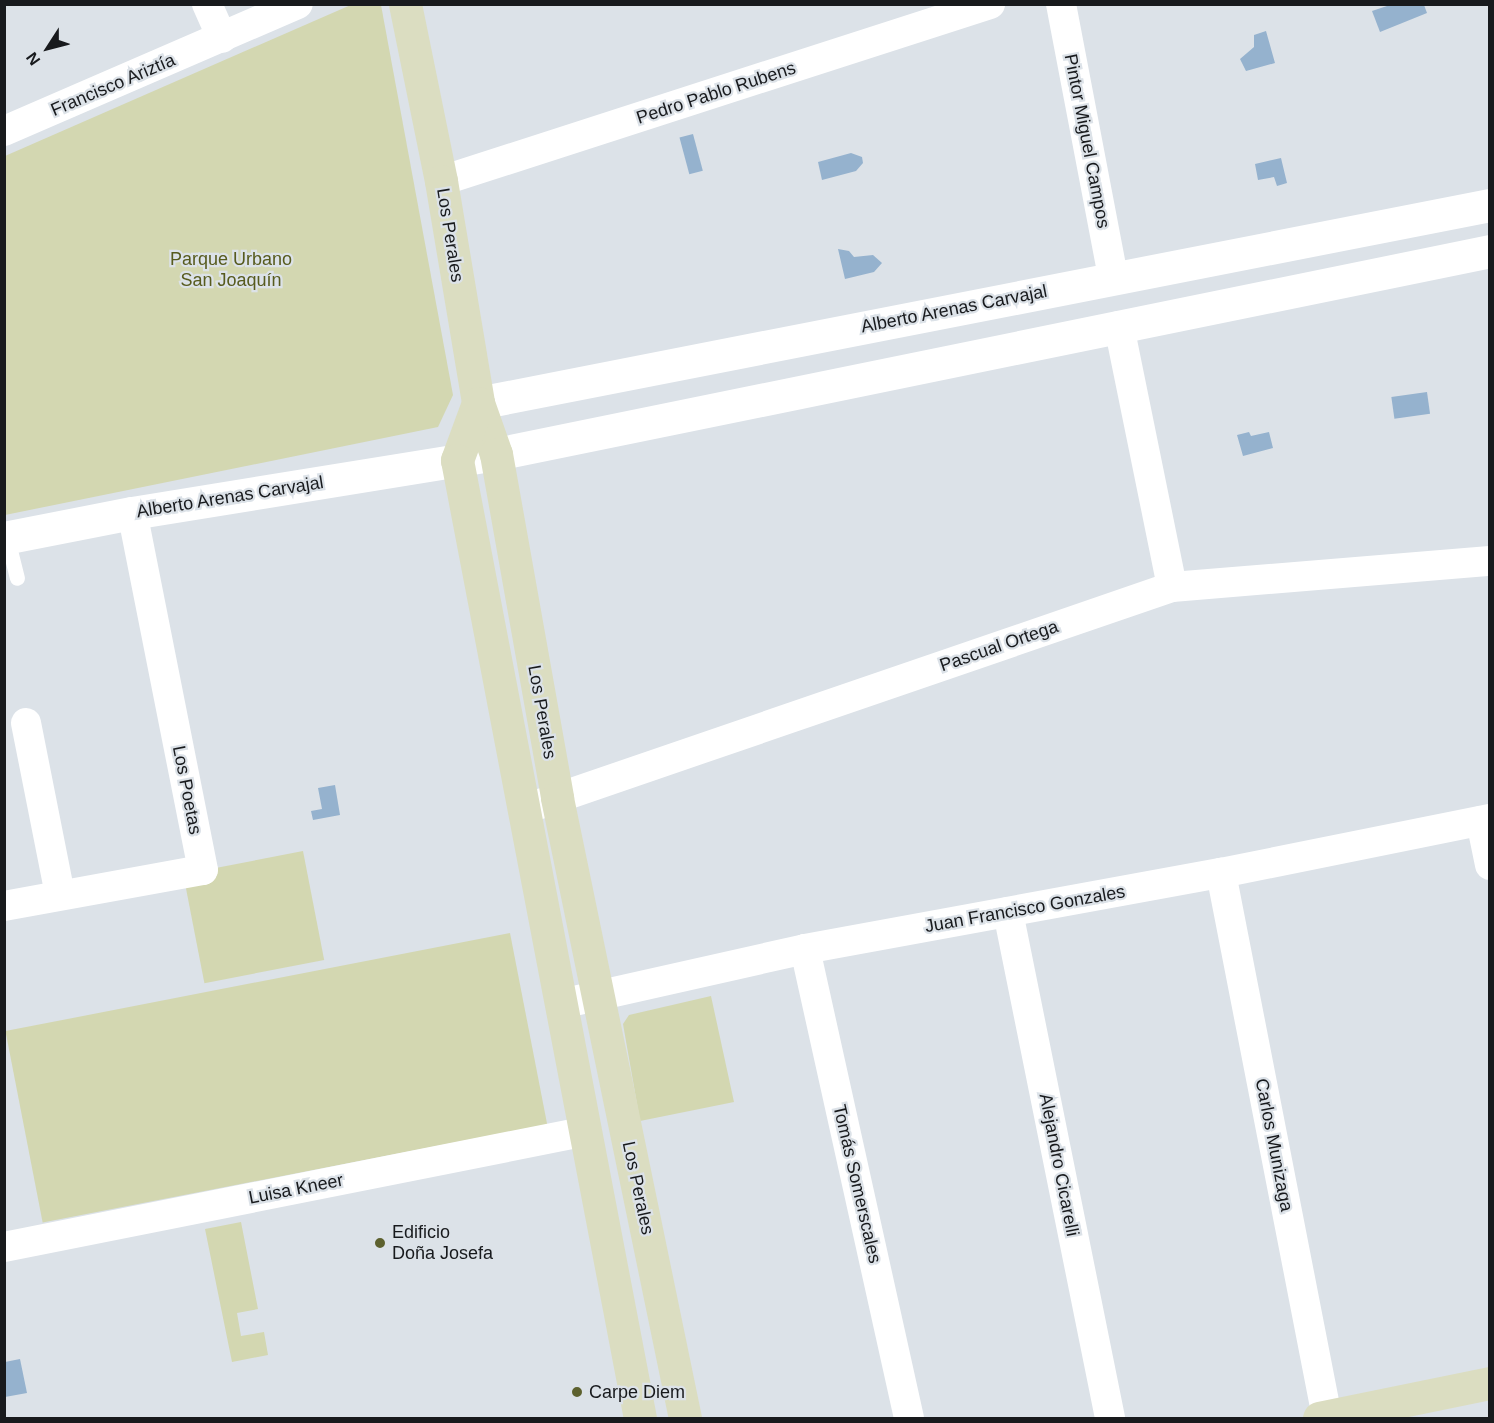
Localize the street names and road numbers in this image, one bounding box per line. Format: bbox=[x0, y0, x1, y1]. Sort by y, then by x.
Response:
street label: Francisco Ariztía bbox=[47, 49, 179, 121]
street label: Pintor Miguel Campos bbox=[1060, 52, 1114, 230]
street label: Pedro Pablo Rubens bbox=[634, 57, 798, 129]
street label: Los Perales bbox=[432, 186, 468, 284]
street label: Alberto Arenas Carvajal bbox=[859, 280, 1049, 338]
street label: Alberto Arenas Carvajal bbox=[134, 471, 326, 523]
street label: Pascual Ortega bbox=[937, 616, 1061, 676]
street label: Los Perales bbox=[523, 663, 561, 761]
street label: Los Poetas bbox=[168, 744, 206, 836]
street label: Juan Francisco Gonzales bbox=[923, 881, 1127, 937]
street label: Carlos Munizaga bbox=[1251, 1077, 1297, 1213]
street label: Alejandro Cicarelli bbox=[1035, 1092, 1083, 1238]
street label: Tomás Somerscales bbox=[828, 1103, 886, 1265]
street label: Los Perales bbox=[618, 1139, 658, 1237]
street label: Luisa Kneer bbox=[247, 1169, 345, 1209]

